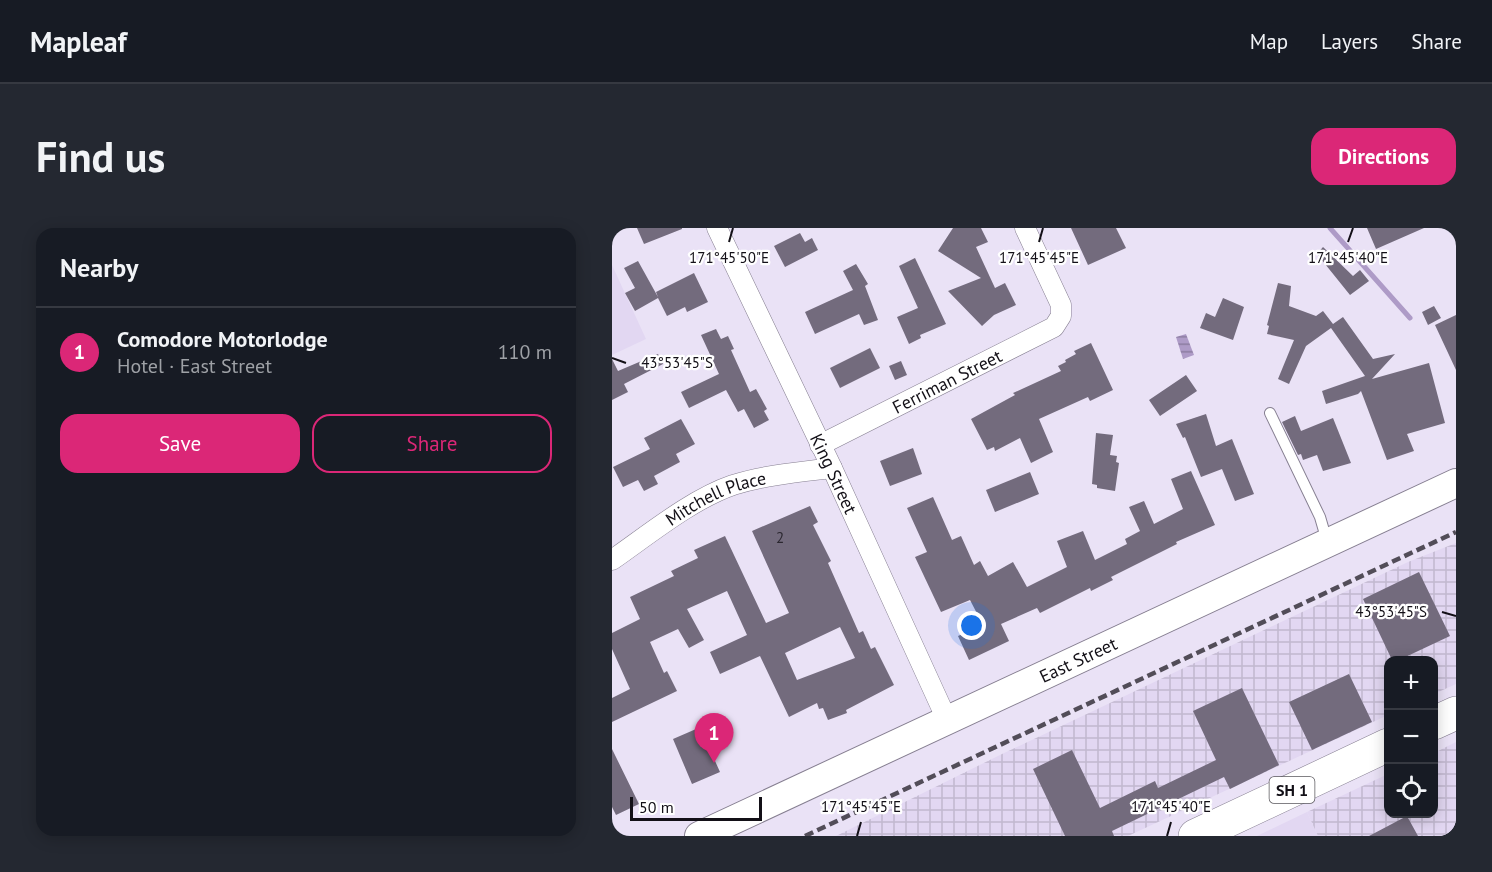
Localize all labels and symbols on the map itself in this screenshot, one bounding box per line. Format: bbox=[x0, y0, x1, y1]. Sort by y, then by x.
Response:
text: 171°45'50"E bbox=[689, 248, 769, 267]
text: 171°45'45"E bbox=[999, 248, 1079, 267]
text: 171°45'40"E bbox=[1308, 248, 1388, 267]
street label: Ferriman Street bbox=[888, 344, 1005, 418]
text: 43°53'45"S bbox=[641, 353, 713, 372]
street label: King Street bbox=[806, 429, 863, 517]
street label: Mitchell Place bbox=[661, 466, 768, 530]
house number: 2 bbox=[776, 528, 784, 547]
text: 43°53'45"S bbox=[1355, 602, 1427, 621]
your location bbox=[957, 611, 986, 640]
street label: East Street bbox=[1035, 631, 1120, 687]
pin: 1 bbox=[694, 714, 734, 763]
road number: SH 1 bbox=[1270, 777, 1314, 803]
scale bar bbox=[630, 794, 762, 822]
text: 171°45'45"E bbox=[821, 797, 901, 816]
text: 171°45'40"E bbox=[1131, 797, 1211, 816]

